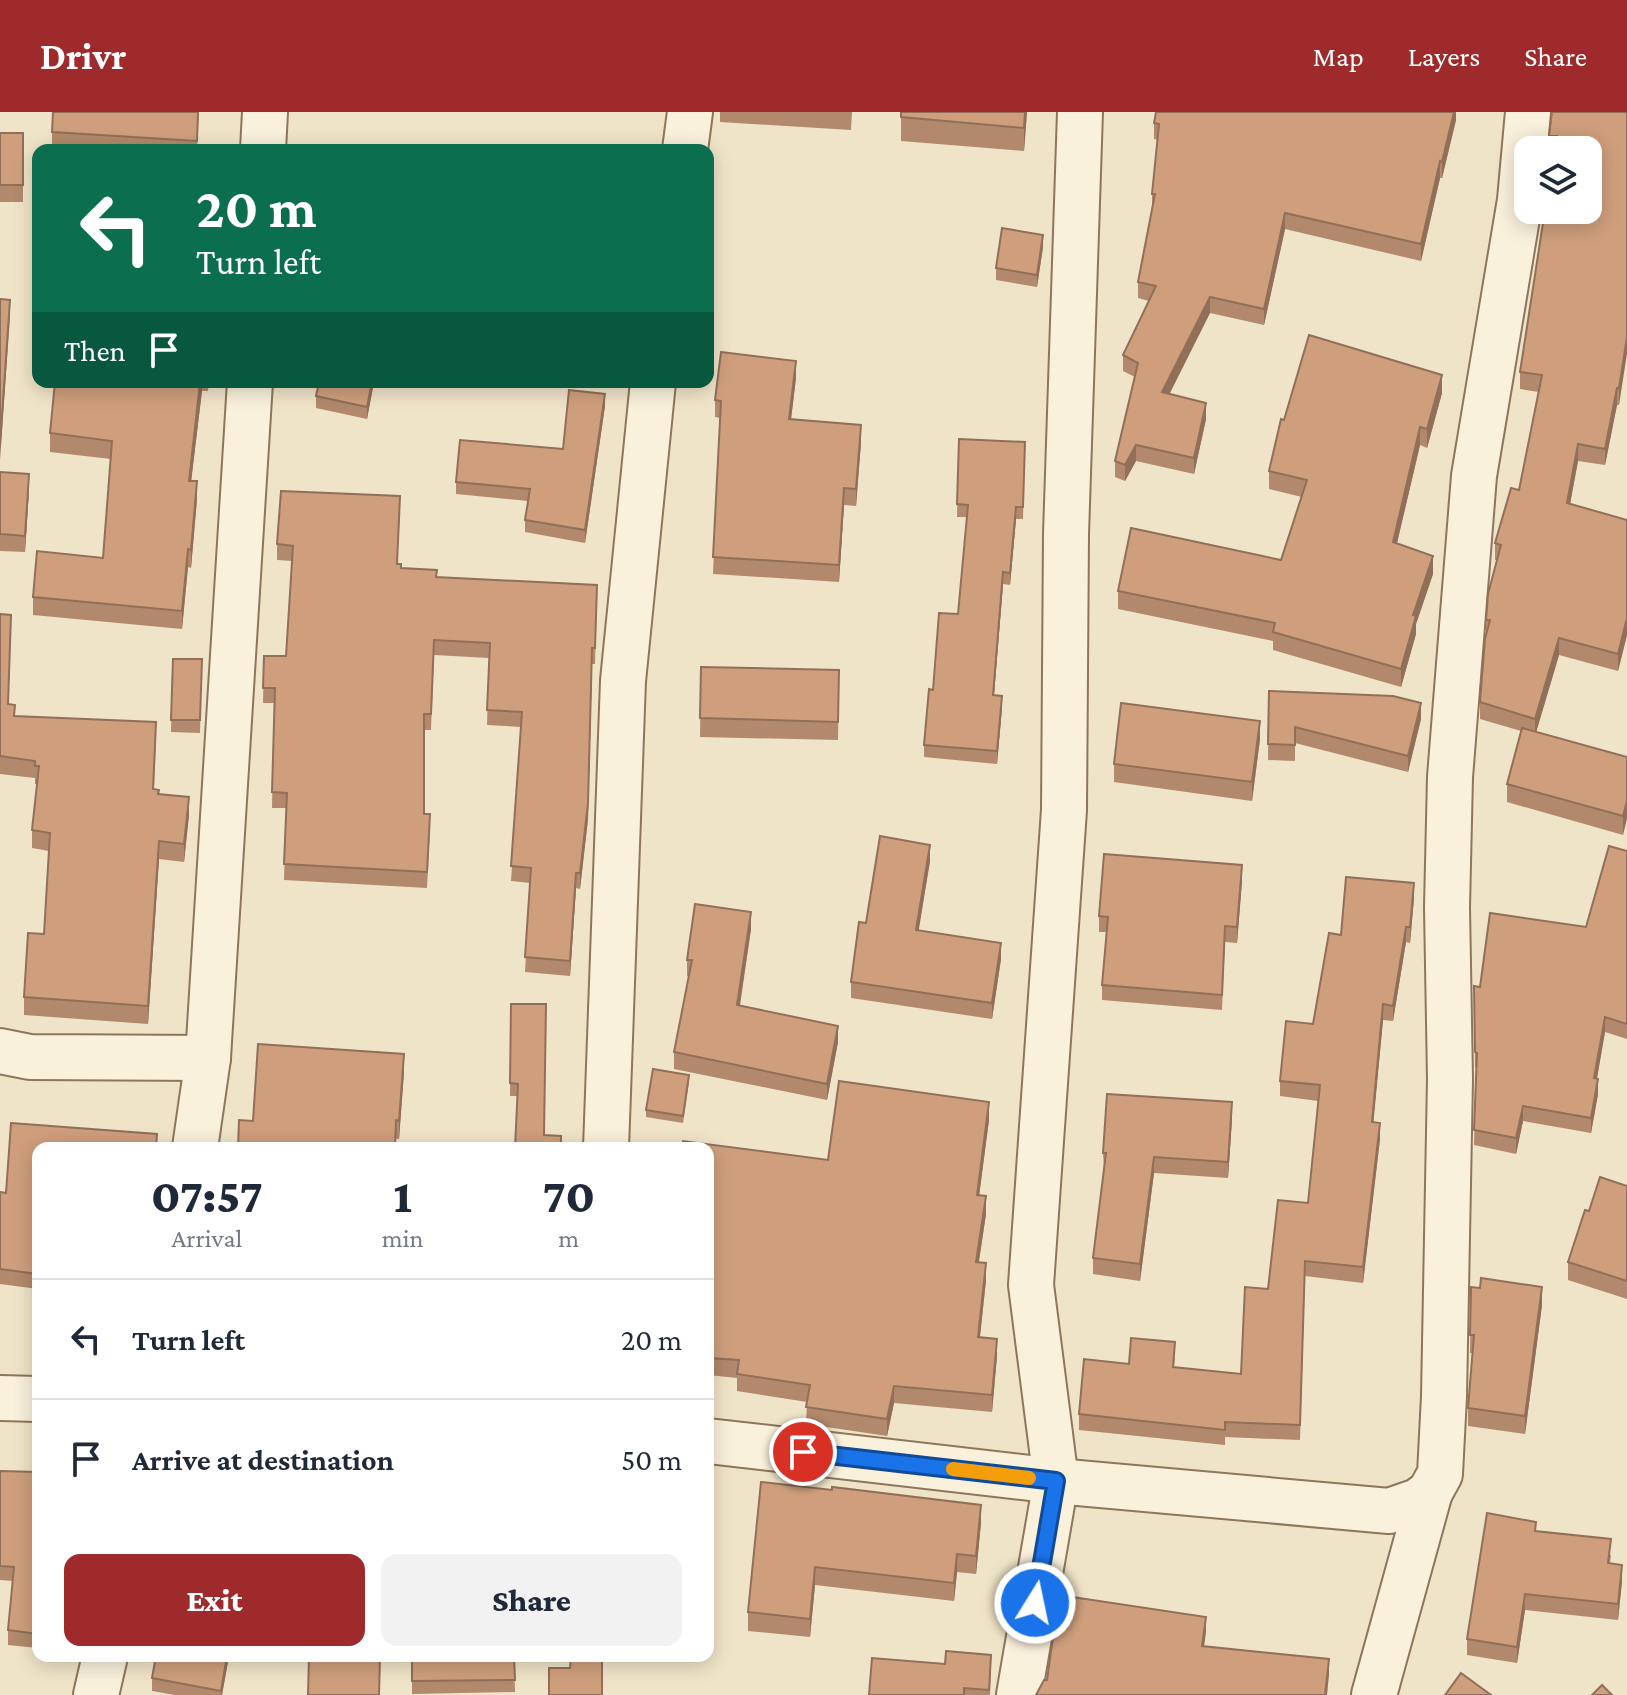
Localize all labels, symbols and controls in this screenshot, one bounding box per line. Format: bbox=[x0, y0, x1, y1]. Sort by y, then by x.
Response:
text: Drivr bbox=[40, 35, 126, 77]
text: Map bbox=[1313, 41, 1364, 72]
text: Layers bbox=[1408, 41, 1480, 72]
text: Share bbox=[1524, 41, 1587, 72]
map controls bbox=[1514, 136, 1602, 224]
button: layers bbox=[1514, 136, 1602, 224]
icon: left bbox=[64, 176, 168, 280]
text: 20 m bbox=[196, 177, 317, 239]
text: Turn left bbox=[196, 242, 321, 282]
icon: arrive bbox=[142, 328, 186, 372]
text: Then bbox=[64, 334, 126, 367]
text: 07:57 bbox=[151, 1169, 263, 1222]
text: 1 bbox=[393, 1169, 412, 1222]
text: 70 bbox=[542, 1169, 595, 1222]
text: Arrival bbox=[172, 1224, 242, 1253]
text: min bbox=[382, 1224, 424, 1253]
text: m bbox=[558, 1224, 579, 1253]
icon: left bbox=[64, 1317, 108, 1361]
text: Turn left bbox=[132, 1323, 245, 1356]
text: 20 m bbox=[621, 1323, 682, 1356]
pin bbox=[769, 1418, 837, 1486]
icon: arrive bbox=[781, 1430, 825, 1474]
icon: arrive bbox=[64, 1437, 108, 1481]
text: Arrive at destination bbox=[132, 1443, 394, 1476]
text: 50 m bbox=[621, 1443, 682, 1476]
button: Exit bbox=[64, 1554, 365, 1646]
button: Share bbox=[381, 1554, 682, 1646]
position arrow bbox=[993, 1561, 1077, 1645]

